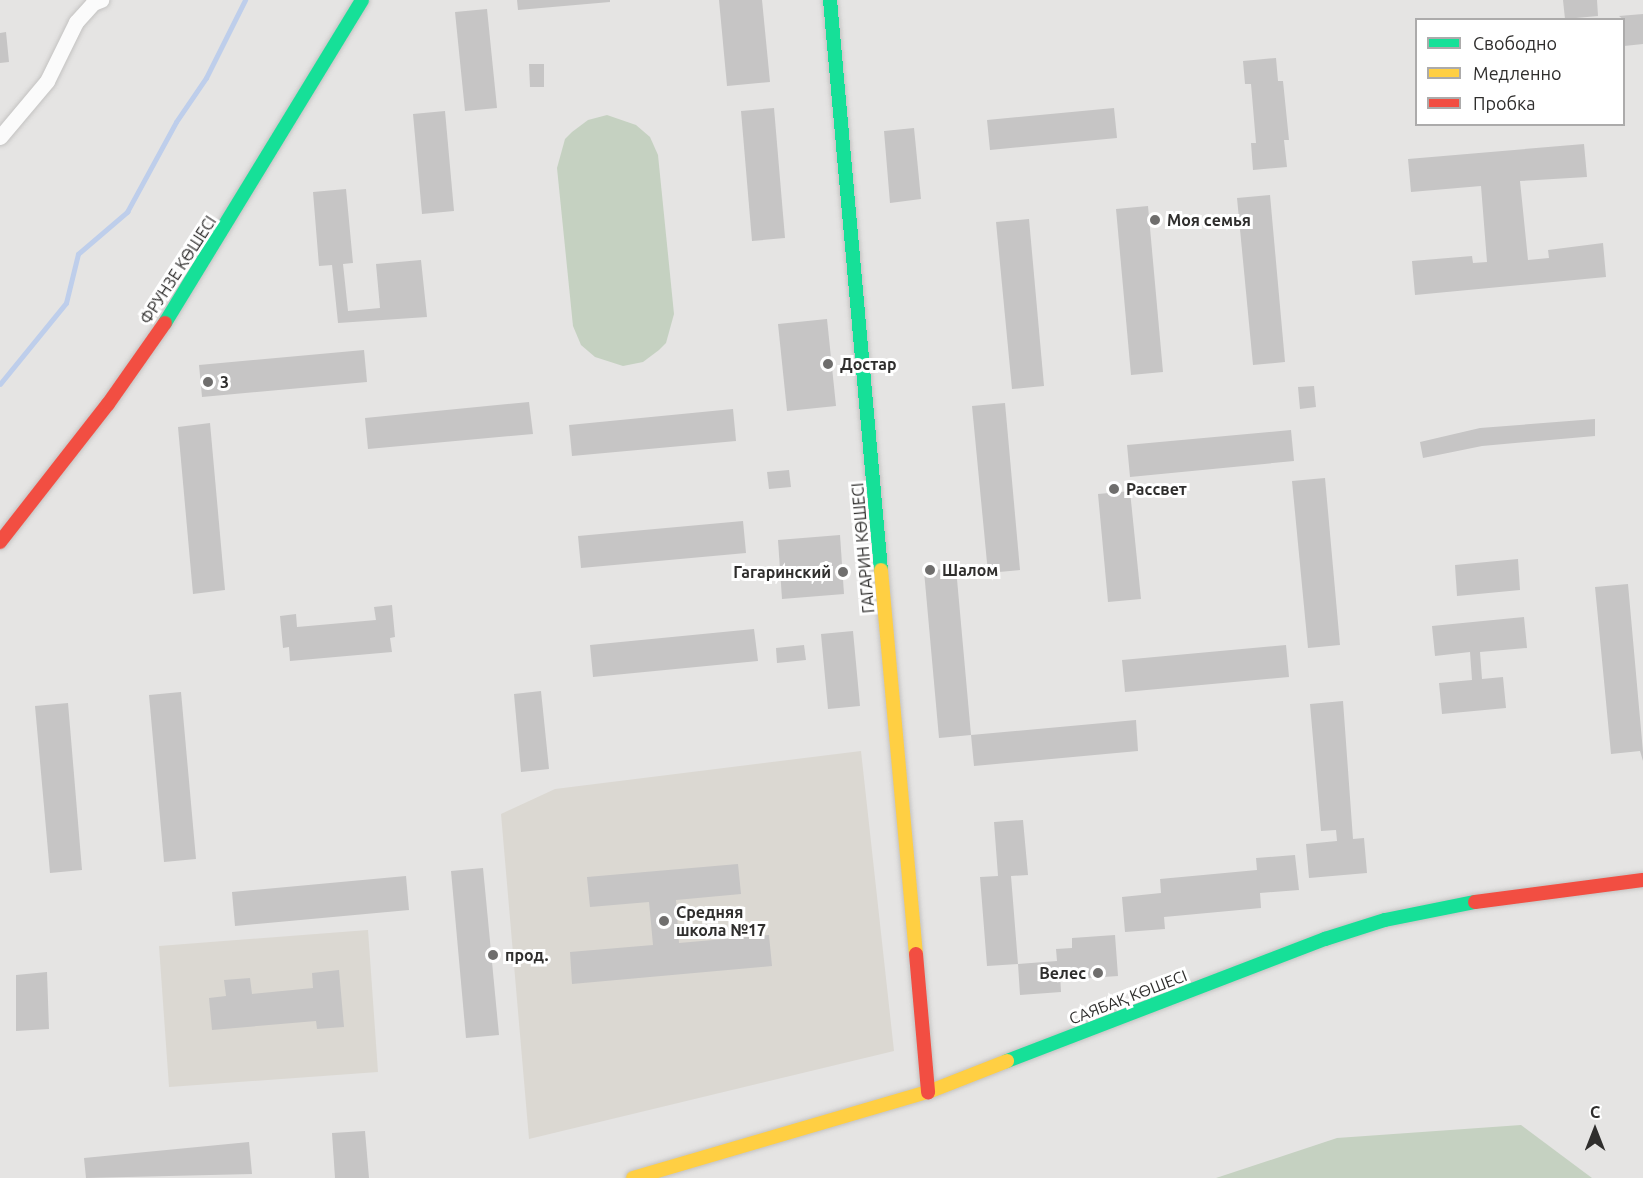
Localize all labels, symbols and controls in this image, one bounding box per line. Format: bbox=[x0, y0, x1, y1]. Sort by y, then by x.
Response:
legend bbox=[1415, 18, 1625, 126]
text: Свободно bbox=[1473, 33, 1557, 53]
text: Медленно bbox=[1473, 63, 1562, 83]
text: Пробка bbox=[1473, 93, 1536, 113]
place label: Моя семья bbox=[1167, 210, 1251, 230]
street label: ФРУНЗЕ КӨШЕСІ bbox=[136, 212, 220, 328]
marker: Моя семья bbox=[1148, 213, 1162, 227]
place label: Достар bbox=[840, 354, 897, 374]
marker: Достар bbox=[821, 357, 835, 371]
place label: 3 bbox=[220, 372, 229, 392]
marker: 3 bbox=[201, 375, 215, 389]
place label: Рассвет bbox=[1126, 479, 1187, 499]
street label: ГАГАРИН КӨШЕСІ bbox=[848, 482, 878, 614]
marker: Рассвет bbox=[1107, 482, 1121, 496]
place label: Шалом bbox=[942, 560, 998, 580]
place label: Гагаринский bbox=[733, 562, 831, 582]
marker: Шалом bbox=[923, 563, 937, 577]
marker: Гагаринский bbox=[836, 565, 850, 579]
place label: Средняя школа №17 bbox=[676, 902, 766, 940]
marker: Средняя школа №17 bbox=[657, 914, 671, 928]
place label: прод. bbox=[505, 945, 548, 965]
marker: прод. bbox=[486, 948, 500, 962]
place label: Велес bbox=[1039, 963, 1086, 983]
street label: САЯБАҚ КӨШЕСІ bbox=[1066, 966, 1190, 1028]
marker: Велес bbox=[1091, 966, 1105, 980]
north arrow bbox=[1565, 1100, 1625, 1160]
text: С bbox=[1590, 1103, 1600, 1121]

